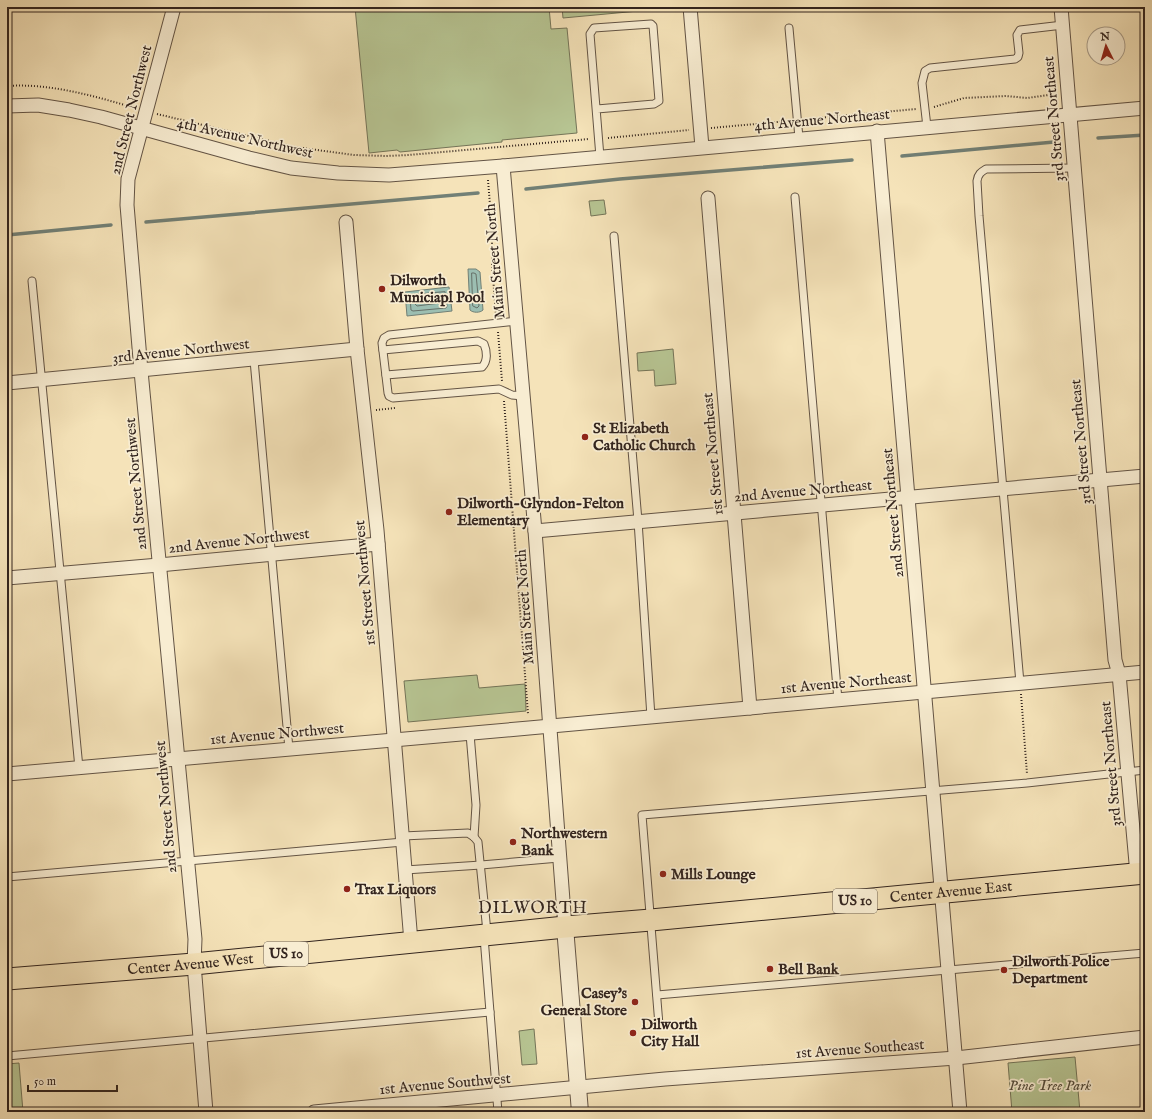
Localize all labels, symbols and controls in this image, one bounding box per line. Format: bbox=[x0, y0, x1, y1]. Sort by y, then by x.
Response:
north arrow bbox=[1086, 26, 1126, 66]
text: N bbox=[1099, 30, 1111, 45]
street label: 2nd Street Northwest bbox=[106, 43, 156, 177]
street label: 3rd Street Northeast bbox=[1039, 55, 1069, 183]
street label: 4th Avenue Northeast bbox=[754, 105, 890, 135]
street label: 4th Avenue Northwest bbox=[175, 113, 315, 163]
street label: Main Street North bbox=[480, 203, 510, 319]
place label: Dilworth Municiapl Pool bbox=[390, 271, 486, 307]
marker: Dilworth Municiapl Pool bbox=[377, 284, 387, 294]
street label: 3rd Avenue Northwest bbox=[112, 334, 250, 368]
street label: 3rd Street Northeast bbox=[1066, 378, 1096, 506]
street label: 1st Street Northeast bbox=[698, 392, 728, 516]
street label: 2nd Street Northwest bbox=[121, 417, 151, 551]
place label: St Elizabeth Catholic Church bbox=[593, 419, 696, 455]
marker: St Elizabeth Catholic Church bbox=[580, 432, 590, 442]
street label: 2nd Street Northeast bbox=[878, 448, 908, 578]
street label: 2nd Avenue Northeast bbox=[733, 476, 873, 506]
place label: Dilworth-Glyndon-Felton Elementary bbox=[457, 494, 624, 530]
marker: Dilworth-Glyndon-Felton Elementary bbox=[444, 507, 454, 517]
street label: 1st Street Northwest bbox=[350, 519, 380, 647]
street label: 2nd Avenue Northwest bbox=[168, 524, 310, 558]
street label: Main Street North bbox=[511, 549, 539, 665]
street label: 1st Avenue Northeast bbox=[780, 668, 912, 698]
street label: 3rd Street Northeast bbox=[1096, 700, 1126, 828]
street label: 1st Avenue Northwest bbox=[209, 719, 345, 749]
street label: 2nd Street Northwest bbox=[151, 740, 181, 874]
place label: Northwestern Bank bbox=[520, 824, 607, 860]
marker: Northwestern Bank bbox=[508, 837, 518, 847]
place label: Mills Lounge bbox=[671, 865, 756, 884]
marker: Mills Lounge bbox=[658, 869, 668, 879]
street label: Center Avenue East bbox=[889, 876, 1013, 907]
place label: Trax Liquors bbox=[354, 880, 437, 899]
marker: Trax Liquors bbox=[342, 884, 352, 894]
road number: US 10 bbox=[833, 889, 877, 913]
district label: DILWORTH bbox=[478, 898, 588, 919]
road number: US 10 bbox=[264, 942, 308, 966]
street label: Center Avenue West bbox=[127, 949, 254, 979]
place label: Dilworth Police Department bbox=[1012, 952, 1109, 988]
place label: Bell Bank bbox=[778, 960, 840, 979]
marker: Bell Bank bbox=[765, 964, 775, 974]
marker: Dilworth Police Department bbox=[999, 965, 1009, 975]
place label: Casey's General Store bbox=[541, 984, 628, 1020]
marker: Casey's General Store bbox=[630, 997, 640, 1007]
place label: Dilworth City Hall bbox=[641, 1015, 700, 1051]
marker: Dilworth City Hall bbox=[628, 1028, 638, 1038]
street label: 1st Avenue Southeast bbox=[795, 1035, 925, 1063]
scale bar bbox=[28, 1067, 117, 1093]
street label: 1st Avenue Southwest bbox=[378, 1069, 512, 1099]
text: 50 m bbox=[34, 1074, 56, 1089]
park label: Pine Tree Park bbox=[1009, 1076, 1091, 1095]

